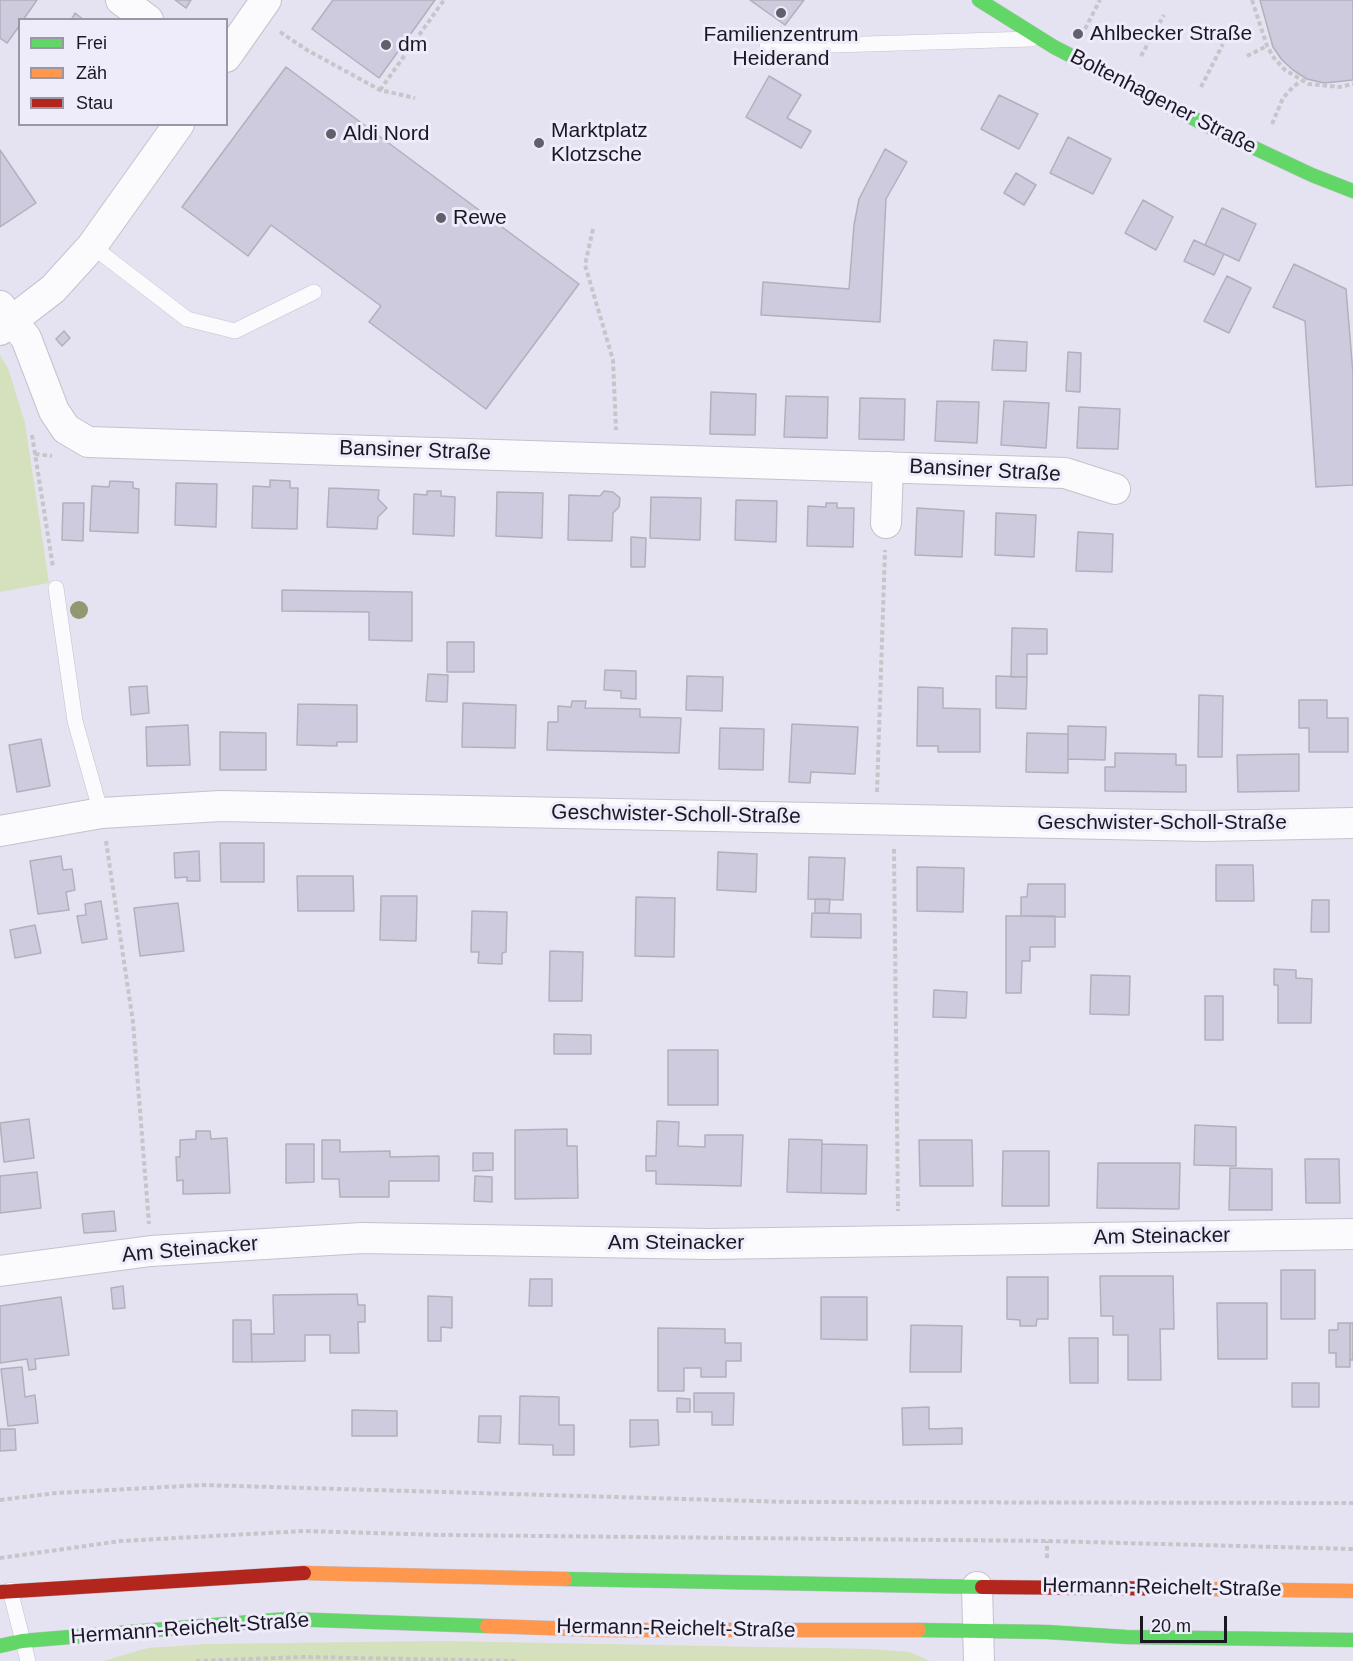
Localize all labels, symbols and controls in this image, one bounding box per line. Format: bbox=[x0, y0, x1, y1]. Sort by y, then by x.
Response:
marker: Familienzentrum Heiderand bbox=[774, 6, 788, 20]
legend bbox=[18, 18, 228, 126]
place label: Ahlbecker Straße bbox=[1090, 21, 1252, 47]
place label: Familienzentrum Heiderand bbox=[703, 22, 859, 72]
marker: Ahlbecker Straße bbox=[1071, 27, 1085, 41]
place label: dm bbox=[398, 32, 427, 58]
text: Frei bbox=[76, 33, 107, 53]
marker: dm bbox=[379, 38, 393, 52]
street label: Boltenhagener Straße bbox=[1066, 44, 1260, 160]
text: Zäh bbox=[76, 63, 107, 83]
text: Stau bbox=[76, 93, 113, 113]
place label: Marktplatz Klotzsche bbox=[551, 118, 648, 168]
place label: Aldi Nord bbox=[343, 121, 429, 147]
marker: Aldi Nord bbox=[324, 127, 338, 141]
marker: Marktplatz Klotzsche bbox=[532, 136, 546, 150]
place label: Rewe bbox=[453, 205, 507, 231]
marker: Rewe bbox=[434, 211, 448, 225]
street label: Bansiner Straße bbox=[339, 436, 491, 466]
street label: Bansiner Straße bbox=[909, 454, 1061, 488]
street label: Geschwister-Scholl-Straße bbox=[551, 800, 801, 830]
street label: Geschwister-Scholl-Straße bbox=[1037, 810, 1287, 836]
street label: Am Steinacker bbox=[1094, 1223, 1230, 1251]
street label: Am Steinacker bbox=[608, 1230, 744, 1256]
street label: Am Steinacker bbox=[121, 1231, 259, 1269]
street label: Hermann-Reichelt-Straße bbox=[1042, 1573, 1282, 1603]
scale bar bbox=[1143, 1604, 1230, 1642]
street label: Hermann-Reichelt-Straße bbox=[70, 1608, 310, 1650]
street label: Hermann-Reichelt-Straße bbox=[556, 1614, 796, 1644]
text: 20 m bbox=[1151, 1616, 1191, 1636]

